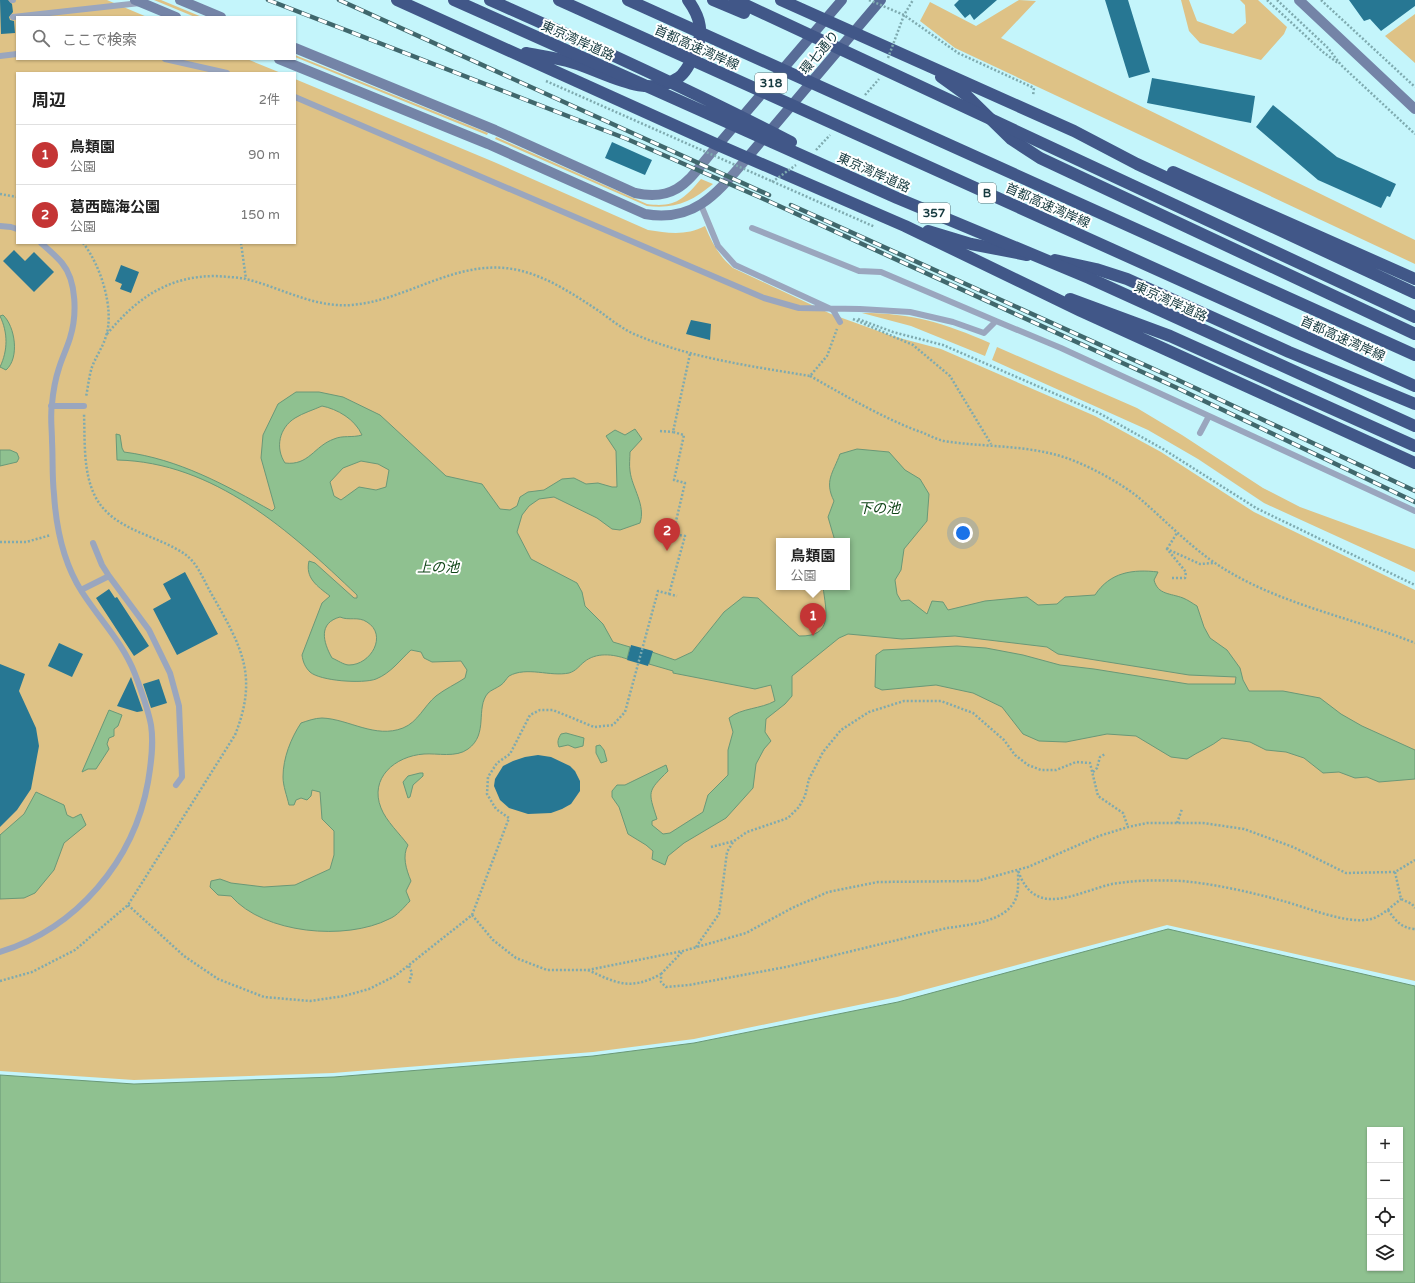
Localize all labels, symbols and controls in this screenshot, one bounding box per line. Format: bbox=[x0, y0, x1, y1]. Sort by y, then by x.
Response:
search box bbox=[16, 16, 296, 60]
street label: 東京湾岸道路 bbox=[539, 18, 616, 64]
street label: 首都高速湾岸線 bbox=[652, 22, 741, 74]
icon: search bbox=[30, 27, 52, 49]
street label: 環七通り bbox=[797, 28, 843, 78]
text: ここで検索 bbox=[62, 31, 137, 49]
road number: 318 bbox=[755, 73, 787, 93]
text: 周辺 bbox=[32, 90, 66, 111]
text: 2件 bbox=[259, 92, 280, 108]
text: 鳥類園 bbox=[70, 138, 115, 156]
text: 1 bbox=[41, 147, 49, 163]
text: 90 m bbox=[248, 147, 280, 163]
street label: 東京湾岸道路 bbox=[835, 150, 912, 196]
text: 公園 bbox=[70, 159, 96, 175]
street label: 首都高速湾岸線 bbox=[1003, 180, 1092, 232]
road number: B bbox=[978, 183, 996, 203]
text: 葛西臨海公園 bbox=[70, 198, 160, 216]
road number: 357 bbox=[918, 203, 950, 223]
text: 2 bbox=[41, 207, 49, 223]
text: 150 m bbox=[240, 207, 280, 223]
text: 公園 bbox=[70, 219, 96, 235]
street label: 東京湾岸道路 bbox=[1132, 279, 1209, 325]
street label: 首都高速湾岸線 bbox=[1298, 313, 1387, 365]
water label: 下の池 bbox=[858, 500, 902, 517]
pin: 2 bbox=[654, 518, 680, 551]
your location bbox=[953, 523, 973, 543]
popup bbox=[776, 538, 850, 590]
text: 鳥類園 bbox=[790, 547, 836, 565]
water label: 上の池 bbox=[417, 559, 461, 576]
text: 公園 bbox=[790, 568, 817, 584]
pin: 1 bbox=[800, 603, 826, 636]
map controls bbox=[1367, 1127, 1403, 1271]
button: + bbox=[1367, 1127, 1403, 1163]
button: − bbox=[1367, 1163, 1403, 1199]
button: locate bbox=[1367, 1199, 1403, 1235]
button: layers bbox=[1367, 1235, 1403, 1271]

